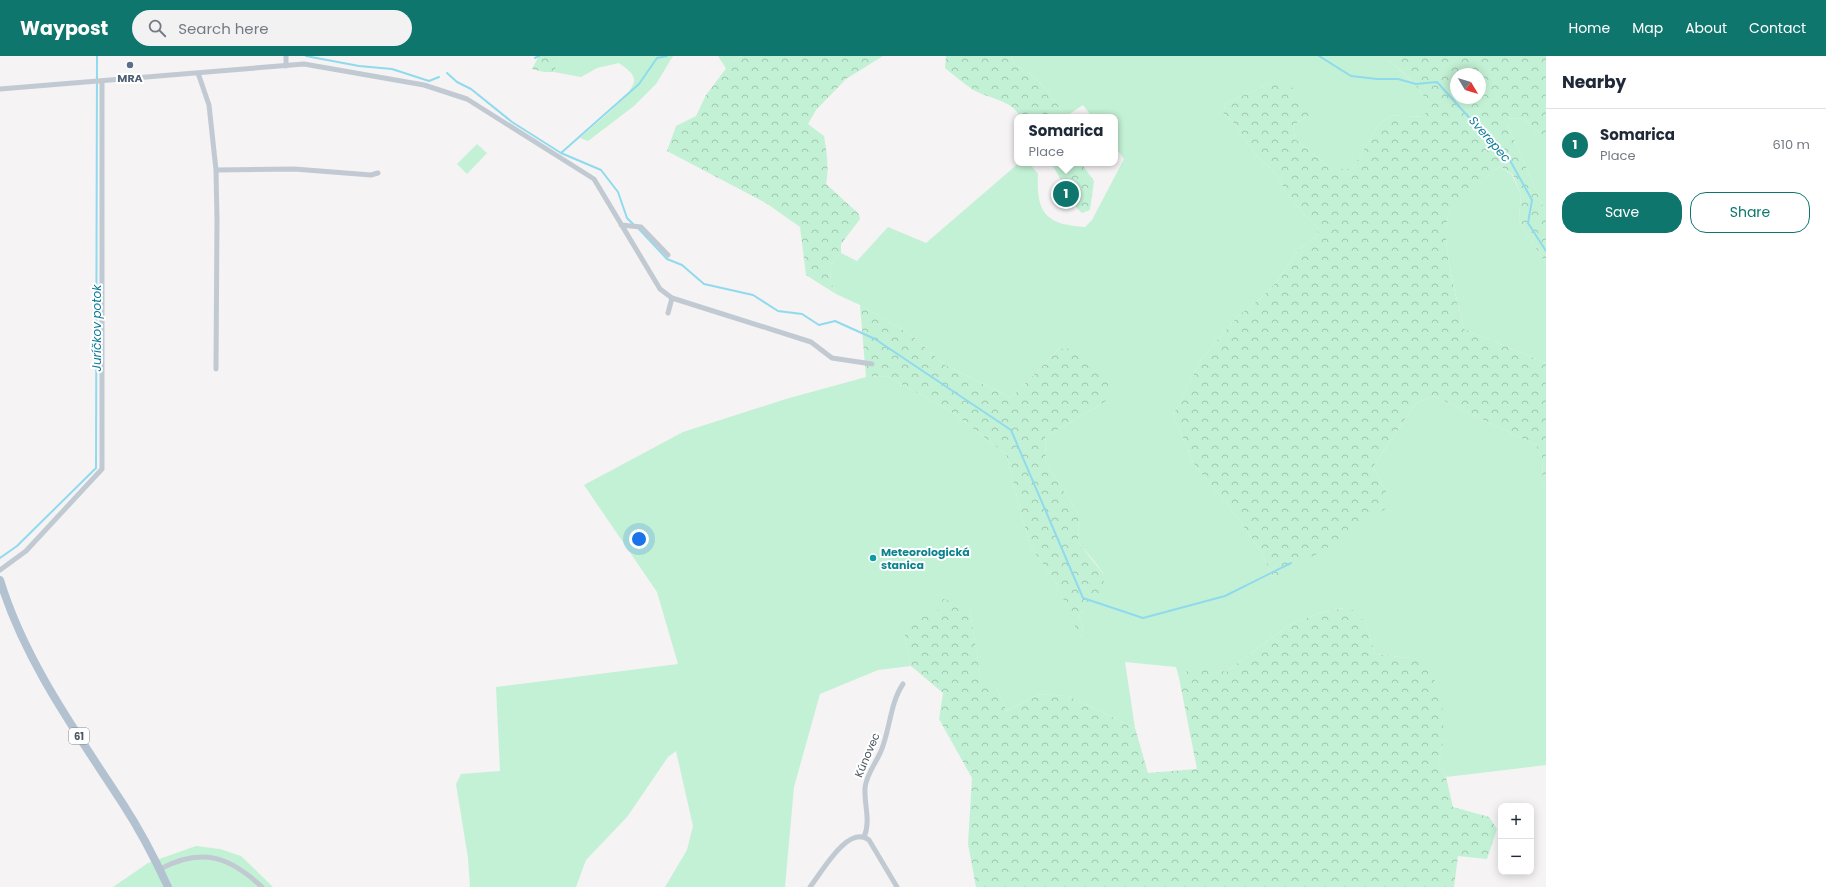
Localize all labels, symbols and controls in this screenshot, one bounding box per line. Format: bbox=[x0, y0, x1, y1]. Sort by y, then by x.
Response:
search box bbox=[132, 10, 412, 46]
text: Waypost bbox=[20, 15, 108, 42]
icon: search bbox=[146, 17, 168, 39]
text: Search here bbox=[178, 18, 269, 39]
text: Home bbox=[1568, 18, 1610, 38]
text: Map bbox=[1632, 18, 1663, 38]
text: About bbox=[1685, 18, 1727, 38]
text: Contact bbox=[1749, 18, 1806, 38]
marker: MRA bbox=[125, 60, 135, 70]
north arrow bbox=[1450, 68, 1486, 104]
place label: MRA bbox=[117, 70, 143, 86]
text: Nearby bbox=[1562, 70, 1626, 94]
water label: Sverepec bbox=[1465, 112, 1515, 166]
popup bbox=[1014, 114, 1118, 166]
text: Somarica bbox=[1029, 120, 1103, 141]
text: Somarica bbox=[1600, 124, 1675, 145]
text: 1 bbox=[1573, 135, 1577, 154]
text: 610 m bbox=[1773, 135, 1810, 154]
text: Place bbox=[1029, 142, 1064, 161]
text: Place bbox=[1600, 146, 1635, 165]
pin: 1 bbox=[1053, 179, 1079, 209]
button: Save bbox=[1562, 192, 1682, 233]
button: Share bbox=[1690, 192, 1810, 233]
water label: Juríčkov potok bbox=[88, 284, 105, 371]
your location bbox=[629, 529, 649, 549]
place label: Meteorologická stanica bbox=[881, 544, 970, 573]
marker: Meteorologická stanica bbox=[868, 553, 878, 563]
road number: 61 bbox=[69, 728, 89, 744]
street label: Kúnovec bbox=[850, 730, 884, 780]
map controls bbox=[1498, 803, 1534, 875]
button: + bbox=[1498, 803, 1534, 839]
button: − bbox=[1498, 839, 1534, 875]

